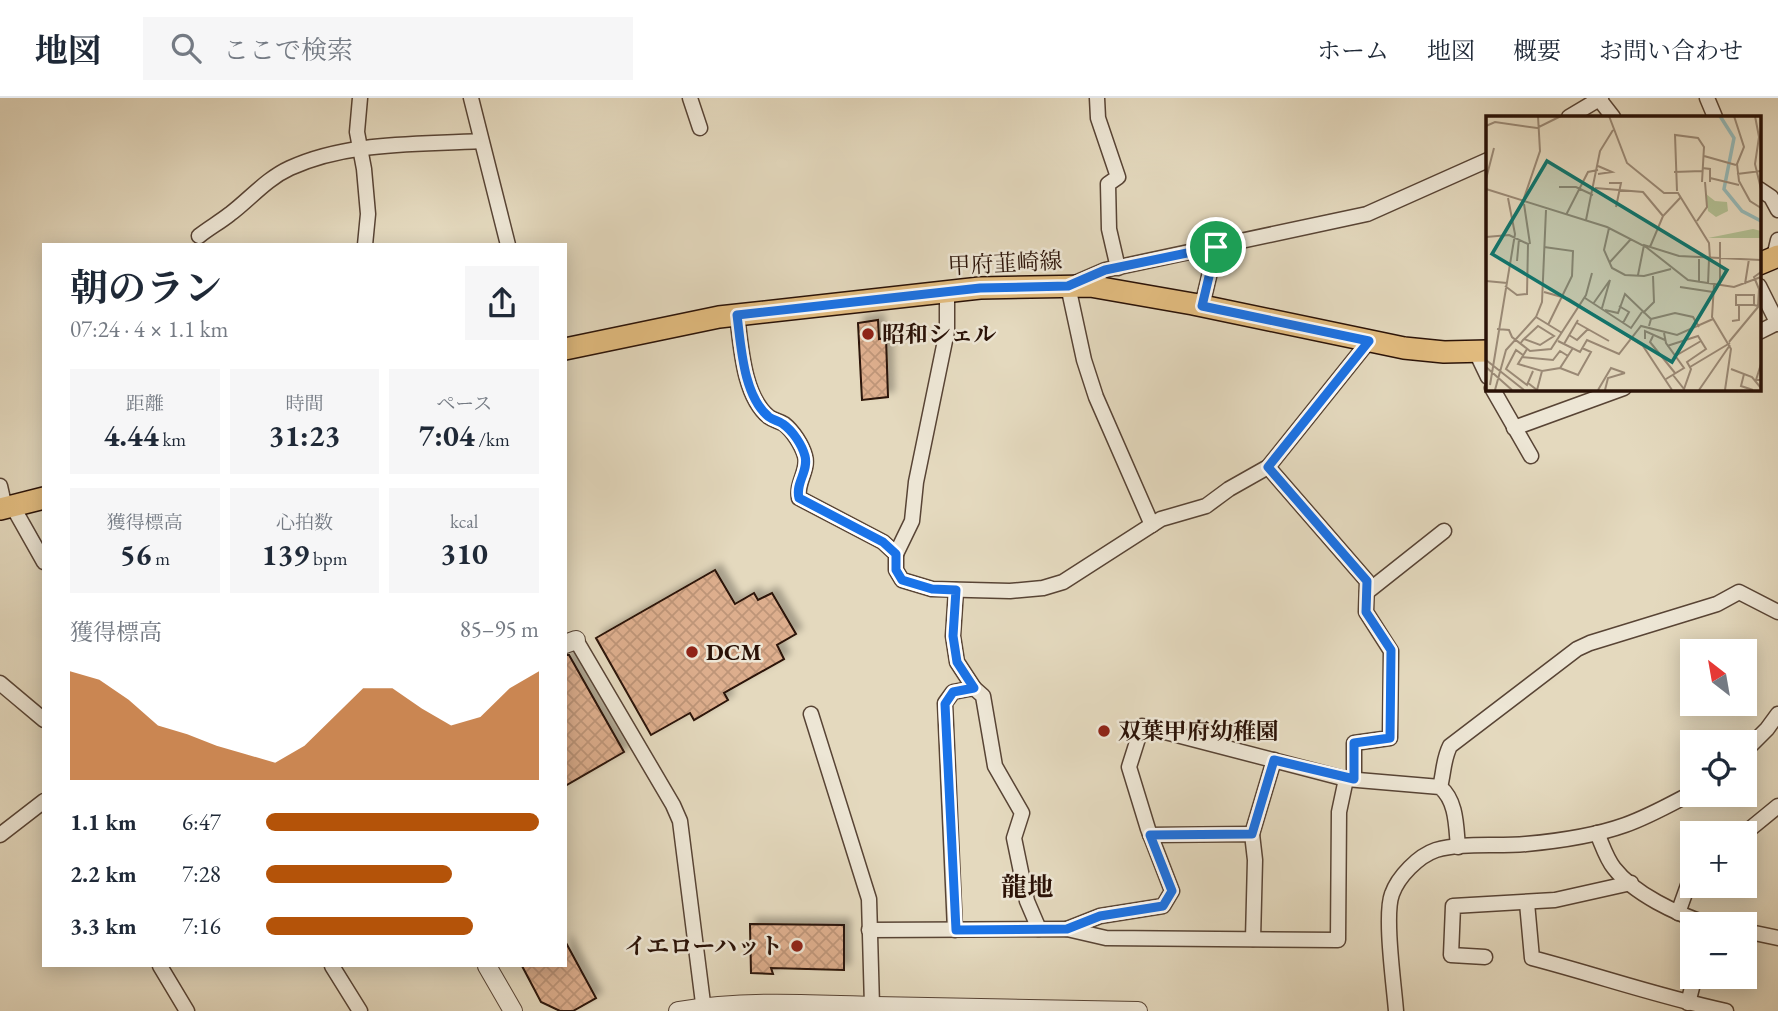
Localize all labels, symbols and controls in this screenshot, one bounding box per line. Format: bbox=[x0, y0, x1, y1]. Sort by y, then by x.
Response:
search box bbox=[143, 17, 633, 80]
text: 地図 bbox=[35, 29, 101, 72]
icon: search bbox=[167, 29, 205, 67]
text: ここで検索 bbox=[223, 33, 353, 67]
text: ホーム bbox=[1317, 35, 1389, 66]
text: 地図 bbox=[1427, 35, 1475, 66]
text: 概要 bbox=[1513, 35, 1561, 66]
text: お問い合わせ bbox=[1599, 35, 1743, 66]
inset map bbox=[1486, 116, 1760, 390]
pin bbox=[1186, 217, 1246, 277]
icon: arrive bbox=[1197, 228, 1235, 266]
street label: 甲府韮崎線 bbox=[947, 245, 1063, 281]
text: 朝のラン bbox=[70, 263, 222, 312]
button: share bbox=[465, 266, 539, 340]
text: 07:24 · 4 × 1.1 km bbox=[70, 314, 228, 344]
place label: 昭和シェル bbox=[882, 319, 997, 349]
marker: 昭和シェル bbox=[860, 326, 876, 342]
text: 距離 bbox=[126, 391, 164, 416]
text: 時間 bbox=[285, 391, 324, 416]
text: ペース bbox=[436, 391, 492, 416]
text: 4.44 bbox=[104, 416, 159, 455]
text: 31:23 bbox=[269, 416, 340, 455]
text: 7:04 bbox=[419, 416, 475, 455]
text: km bbox=[159, 427, 186, 452]
text: /km bbox=[475, 427, 510, 452]
text: kcal bbox=[450, 509, 478, 534]
text: 獲得標高 bbox=[107, 510, 183, 535]
text: 心拍数 bbox=[276, 510, 333, 535]
text: 310 bbox=[440, 534, 488, 573]
text: 56 bbox=[120, 535, 151, 574]
text: 139 bbox=[262, 535, 309, 574]
text: m bbox=[151, 546, 170, 571]
text: bpm bbox=[309, 546, 347, 571]
text: 85–95 m bbox=[460, 614, 539, 644]
text: 獲得標高 bbox=[70, 617, 162, 647]
place label: DCM bbox=[706, 637, 762, 667]
north arrow bbox=[1680, 639, 1757, 716]
map controls bbox=[1680, 639, 1757, 989]
marker: DCM bbox=[684, 644, 700, 660]
place label: 双葉甲府幼稚園 bbox=[1118, 716, 1279, 746]
marker: 双葉甲府幼稚園 bbox=[1096, 723, 1112, 739]
button: locate bbox=[1680, 730, 1757, 807]
text: 1.1 km bbox=[70, 807, 137, 837]
text: 6:47 bbox=[182, 807, 221, 837]
button: + bbox=[1680, 821, 1757, 898]
text: 2.2 km bbox=[70, 859, 137, 889]
text: 7:28 bbox=[182, 859, 221, 889]
district label: 龍地 bbox=[1001, 870, 1053, 904]
text: 3.3 km bbox=[70, 911, 137, 941]
text: 7:16 bbox=[182, 911, 221, 941]
button: − bbox=[1680, 912, 1757, 989]
place label: イエローハット bbox=[624, 931, 783, 961]
marker: イエローハット bbox=[789, 938, 805, 954]

